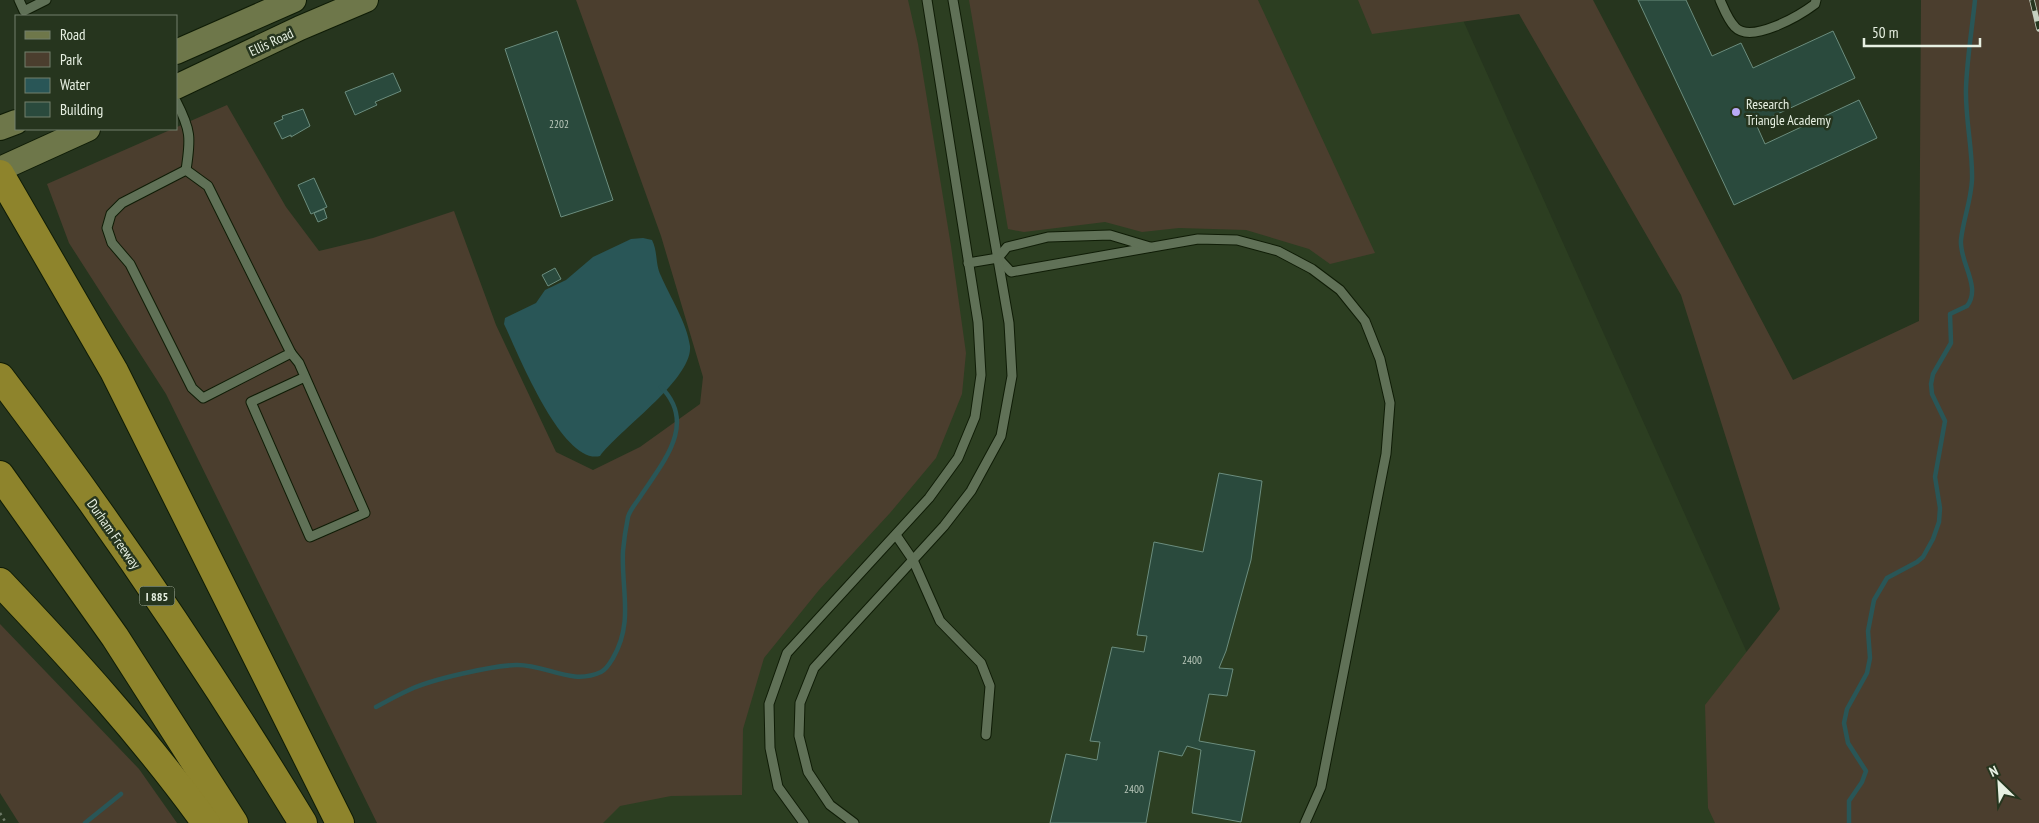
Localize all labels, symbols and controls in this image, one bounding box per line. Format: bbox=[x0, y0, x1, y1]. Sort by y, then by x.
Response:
legend bbox=[15, 15, 178, 130]
scale bar bbox=[1864, 15, 1980, 47]
text: 50 m bbox=[1872, 23, 1898, 42]
street label: Ellis Road bbox=[246, 24, 296, 60]
text: Road bbox=[60, 25, 86, 44]
text: Park bbox=[60, 50, 82, 69]
text: Water bbox=[60, 75, 91, 94]
place label: Research Triangle Academy bbox=[1746, 95, 1831, 129]
text: Building bbox=[60, 100, 103, 119]
marker: Research Triangle Academy bbox=[1730, 106, 1742, 118]
house number: 2202 bbox=[549, 117, 569, 131]
street label: Durham Freeway bbox=[83, 496, 145, 573]
road number: I 885 bbox=[140, 586, 174, 606]
house number: 2400 bbox=[1182, 653, 1202, 667]
north arrow bbox=[1974, 758, 2024, 808]
text: N bbox=[1986, 761, 2001, 781]
house number: 2400 bbox=[1124, 782, 1144, 796]

